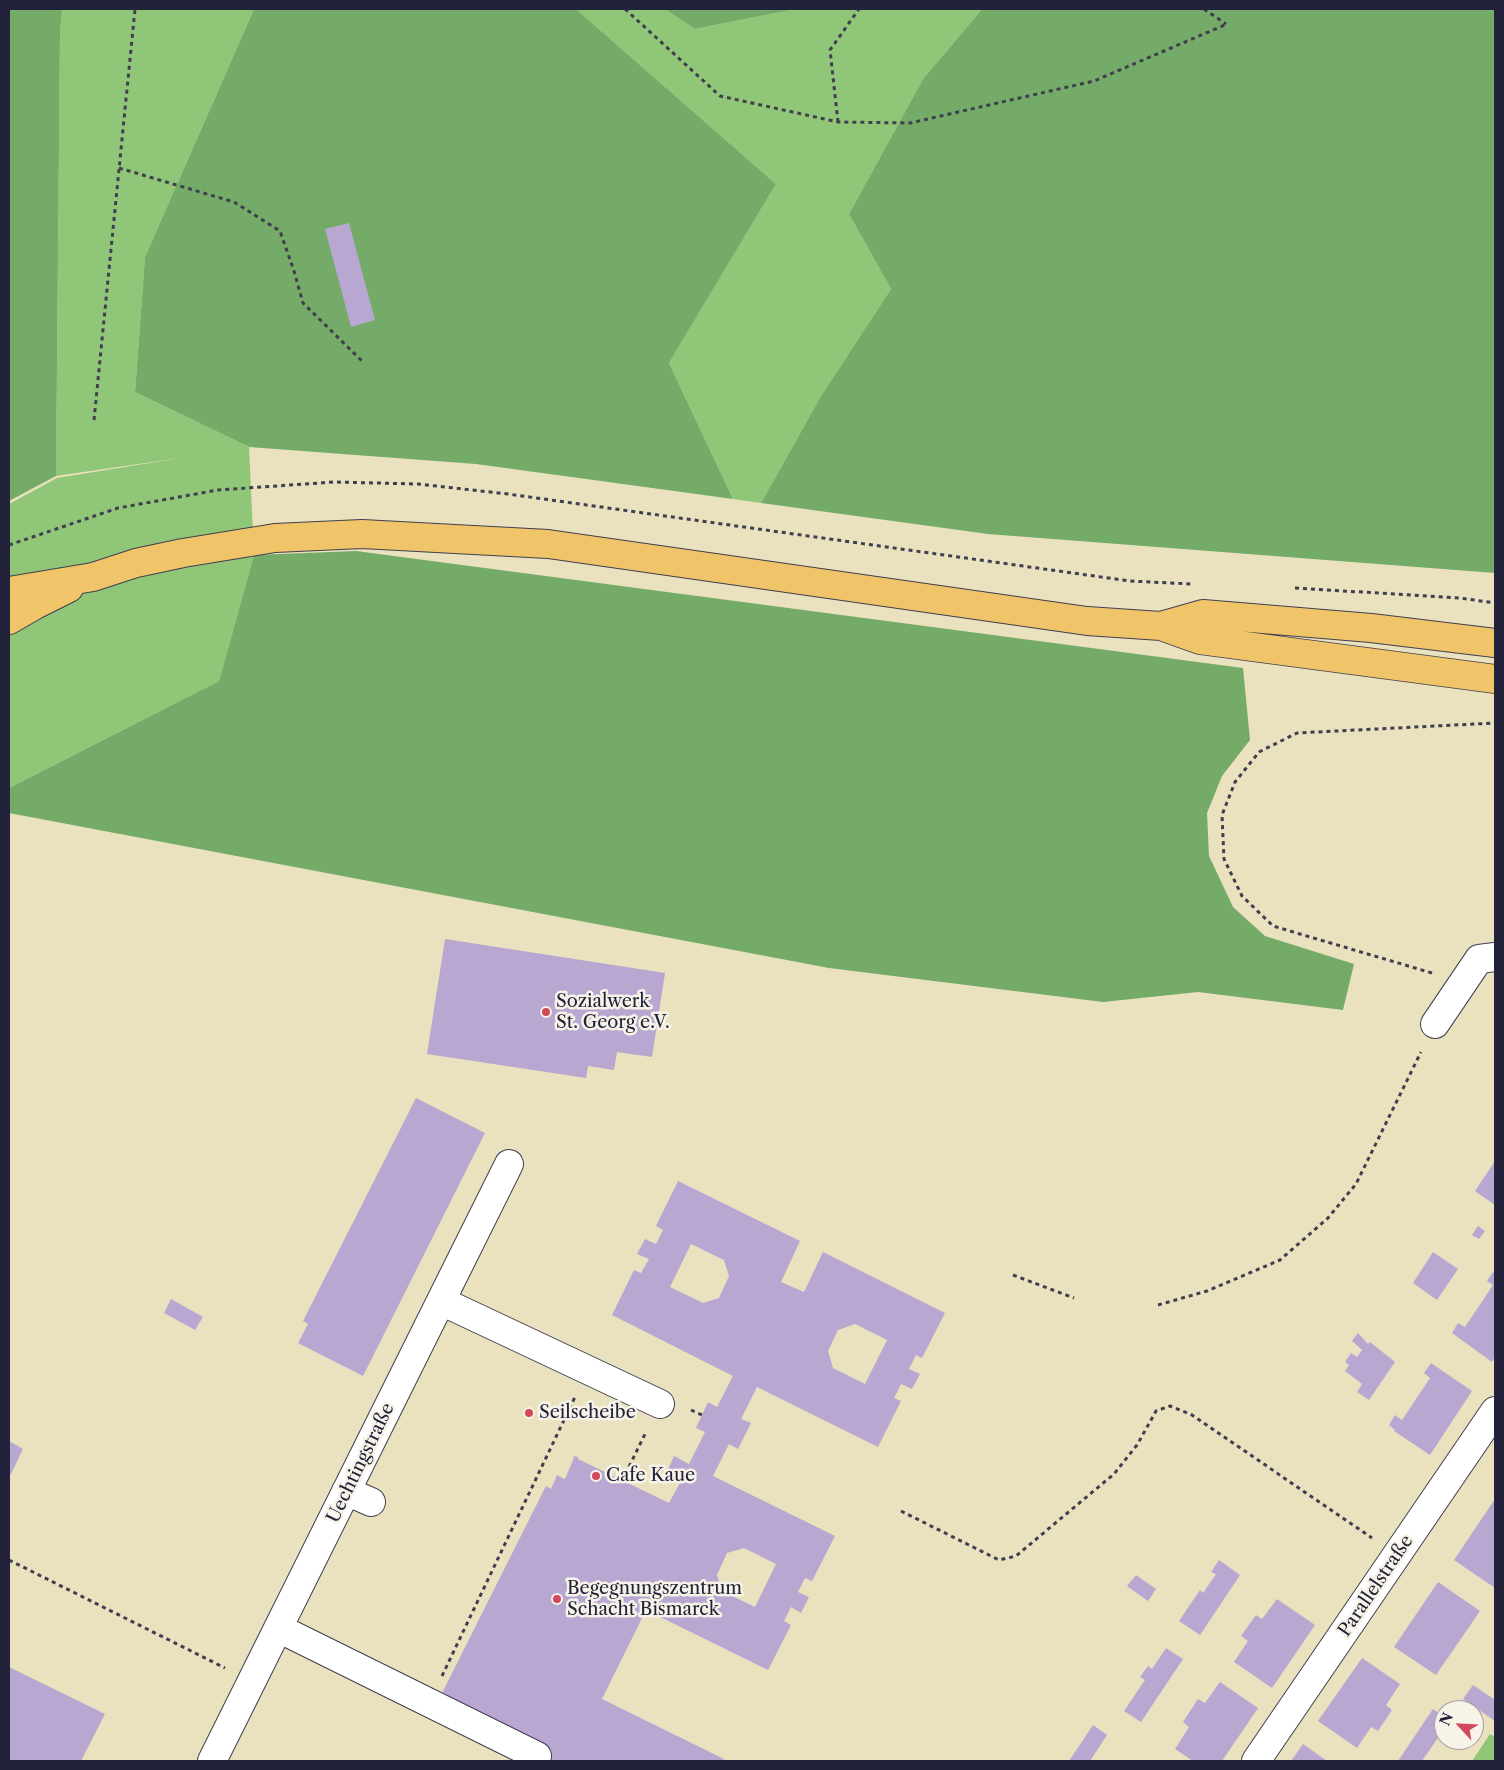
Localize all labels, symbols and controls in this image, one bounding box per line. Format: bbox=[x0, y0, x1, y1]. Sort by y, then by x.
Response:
place label: Sozialwerk St. Georg e.V. bbox=[556, 991, 670, 1034]
marker: Sozialwerk St. Georg e.V. bbox=[540, 1006, 552, 1018]
street label: Uechtingstraße bbox=[323, 1400, 399, 1526]
place label: Seilscheibe bbox=[539, 1402, 636, 1424]
marker: Seilscheibe bbox=[523, 1407, 535, 1419]
place label: Cafe Kaue bbox=[606, 1465, 695, 1487]
marker: Cafe Kaue bbox=[590, 1470, 602, 1482]
street label: Parallelstraße bbox=[1334, 1531, 1418, 1641]
place label: Begegnungszentrum Schacht Bismarck bbox=[567, 1578, 742, 1620]
marker: Begegnungszentrum Schacht Bismarck bbox=[551, 1593, 563, 1605]
north arrow bbox=[1434, 1700, 1484, 1750]
text: N bbox=[1436, 1710, 1457, 1728]

